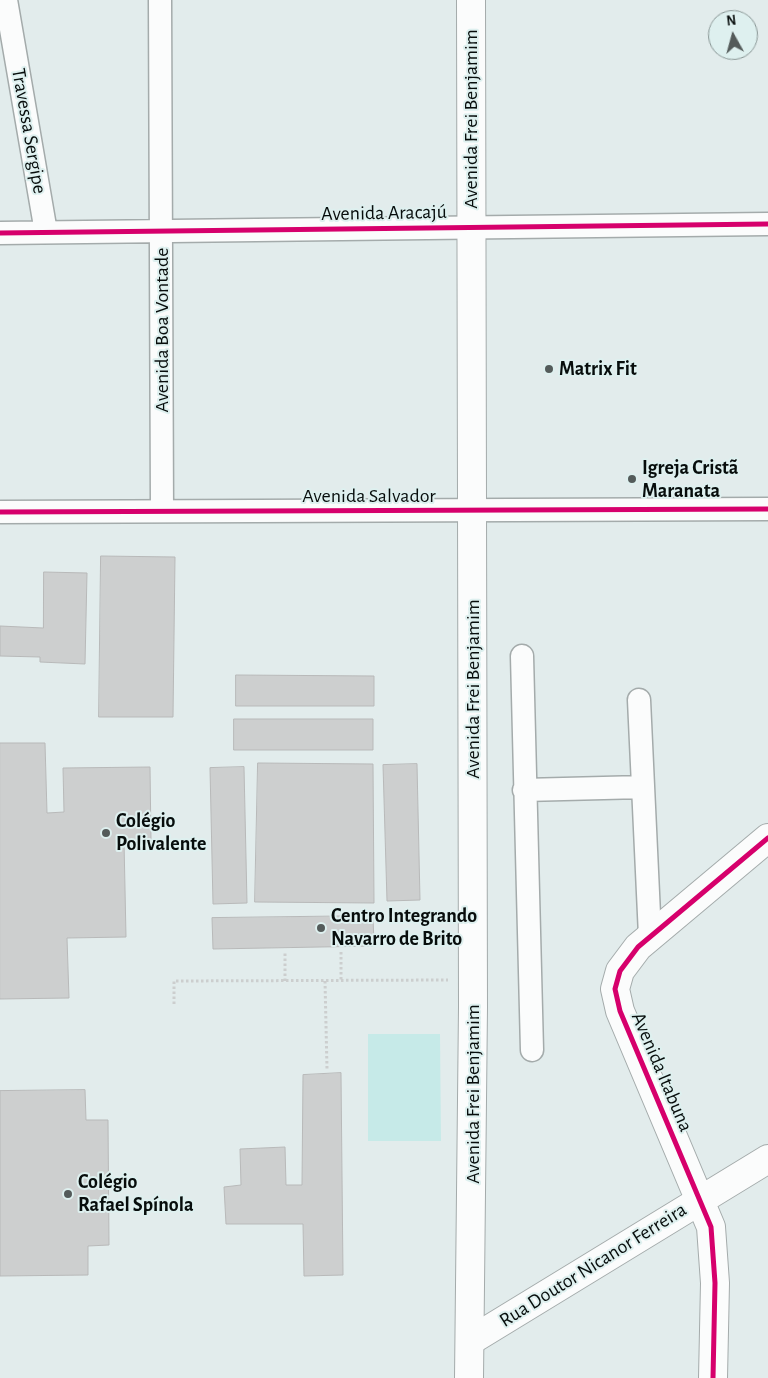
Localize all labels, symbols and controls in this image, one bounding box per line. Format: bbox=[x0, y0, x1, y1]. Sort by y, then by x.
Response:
north arrow bbox=[708, 10, 758, 60]
text: N bbox=[726, 14, 737, 29]
street label: Avenida Frei Benjamim bbox=[459, 29, 483, 209]
street label: Travessa Sergipe bbox=[6, 66, 52, 196]
street label: Avenida Aracajú bbox=[321, 200, 447, 226]
street label: Avenida Boa Vontade bbox=[150, 247, 174, 413]
place label: Matrix Fit bbox=[559, 357, 637, 381]
marker: Matrix Fit bbox=[543, 363, 555, 375]
place label: Igreja Cristã Maranata bbox=[642, 456, 738, 503]
marker: Igreja Cristã Maranata bbox=[626, 473, 638, 485]
street label: Avenida Salvador bbox=[302, 484, 436, 508]
street label: Avenida Frei Benjamim bbox=[461, 599, 485, 779]
place label: Colégio Polivalente bbox=[116, 809, 206, 856]
marker: Colégio Polivalente bbox=[100, 827, 112, 839]
place label: Centro Integrando Navarro de Brito bbox=[331, 904, 477, 951]
marker: Centro Integrando Navarro de Brito bbox=[315, 922, 327, 934]
street label: Avenida Frei Benjamim bbox=[461, 1004, 485, 1184]
street label: Avenida Itabuna bbox=[626, 1009, 698, 1135]
place label: Colégio Rafael Spínola bbox=[78, 1170, 194, 1217]
marker: Colégio Rafael Spínola bbox=[62, 1188, 74, 1200]
street label: Rua Doutor Nicanor Ferreira bbox=[495, 1198, 691, 1332]

